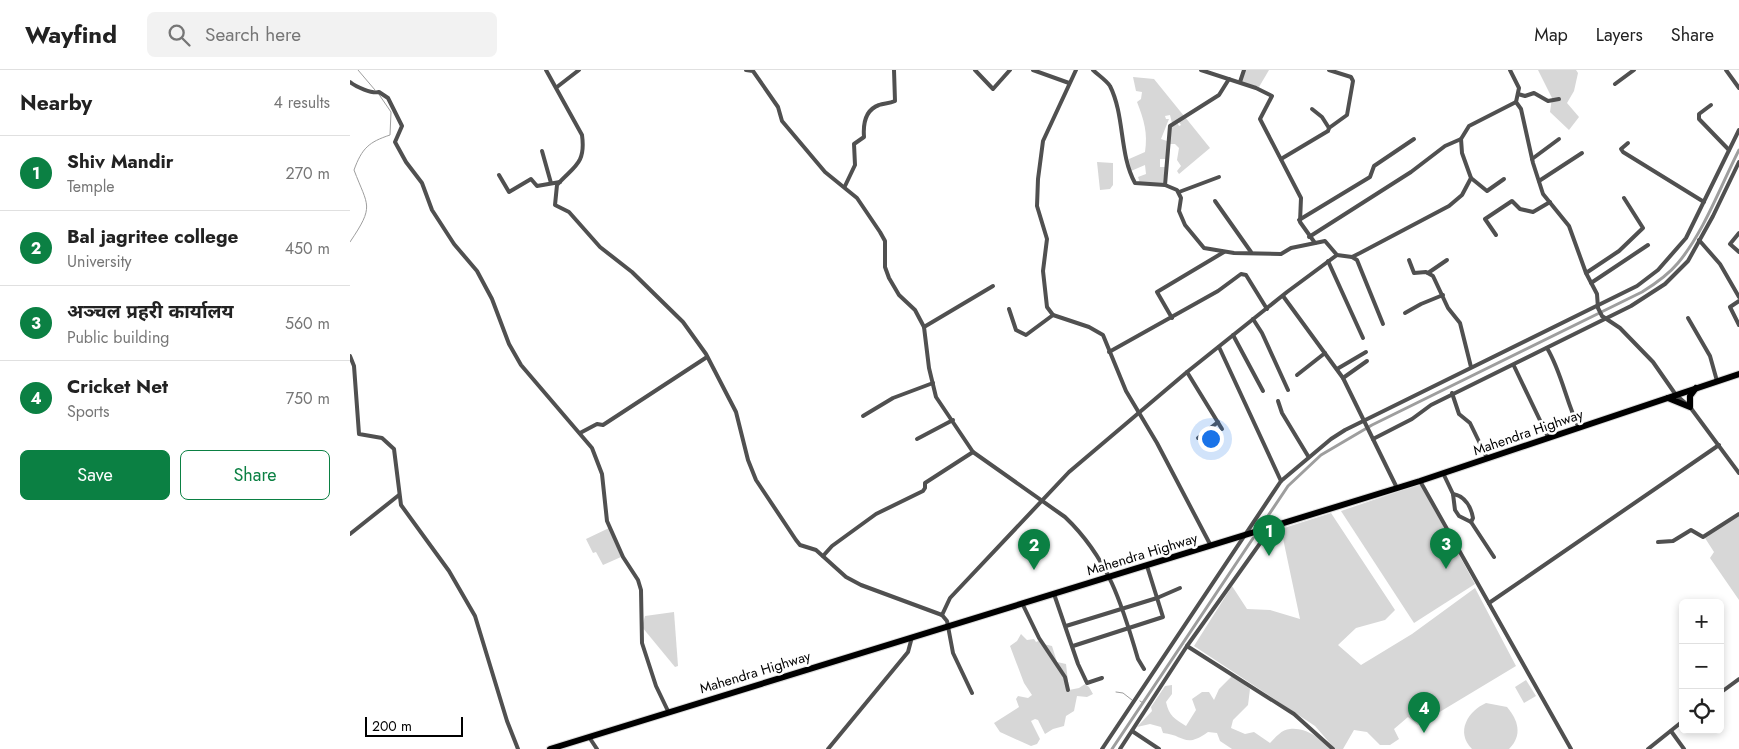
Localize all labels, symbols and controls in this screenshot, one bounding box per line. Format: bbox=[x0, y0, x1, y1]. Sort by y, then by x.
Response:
search box bbox=[147, 12, 497, 57]
text: Wayfind bbox=[25, 17, 117, 52]
icon: search bbox=[165, 21, 193, 49]
text: Search here bbox=[205, 21, 301, 48]
text: Map bbox=[1534, 22, 1568, 48]
text: Layers bbox=[1596, 22, 1643, 48]
text: Share bbox=[1671, 22, 1714, 48]
text: Nearby bbox=[20, 88, 92, 118]
text: 4 results bbox=[274, 91, 330, 114]
text: Shiv Mandir bbox=[67, 148, 174, 175]
text: 1 bbox=[32, 162, 40, 185]
text: 270 m bbox=[286, 162, 330, 185]
text: Temple bbox=[67, 175, 115, 198]
text: Bal jagritee college bbox=[67, 223, 238, 250]
text: 2 bbox=[31, 237, 41, 260]
text: 450 m bbox=[285, 237, 330, 260]
text: University bbox=[67, 250, 132, 273]
text: अञ्चल प्रहरी कार्यालय bbox=[67, 298, 234, 325]
text: 3 bbox=[31, 312, 41, 335]
text: 560 m bbox=[285, 312, 330, 335]
text: Public building bbox=[67, 326, 169, 349]
text: Cricket Net bbox=[67, 373, 168, 400]
text: 4 bbox=[30, 387, 42, 410]
text: 750 m bbox=[286, 387, 330, 410]
text: Sports bbox=[67, 400, 109, 423]
street label: Mahendra Highway bbox=[1470, 404, 1586, 460]
your location bbox=[1198, 426, 1224, 452]
button: Save bbox=[20, 450, 170, 500]
button: Share bbox=[180, 450, 330, 500]
pin: 1 bbox=[1253, 515, 1285, 556]
street label: Mahendra Highway bbox=[1084, 527, 1201, 580]
pin: 3 bbox=[1430, 528, 1462, 569]
pin: 2 bbox=[1018, 529, 1050, 570]
map controls bbox=[1679, 599, 1724, 734]
button: + bbox=[1679, 599, 1724, 644]
button: − bbox=[1679, 644, 1724, 689]
street label: Mahendra Highway bbox=[697, 645, 814, 698]
button: locate bbox=[1679, 689, 1724, 734]
pin: 4 bbox=[1408, 692, 1440, 733]
scale bar bbox=[365, 714, 462, 737]
text: 200 m bbox=[372, 716, 412, 736]

